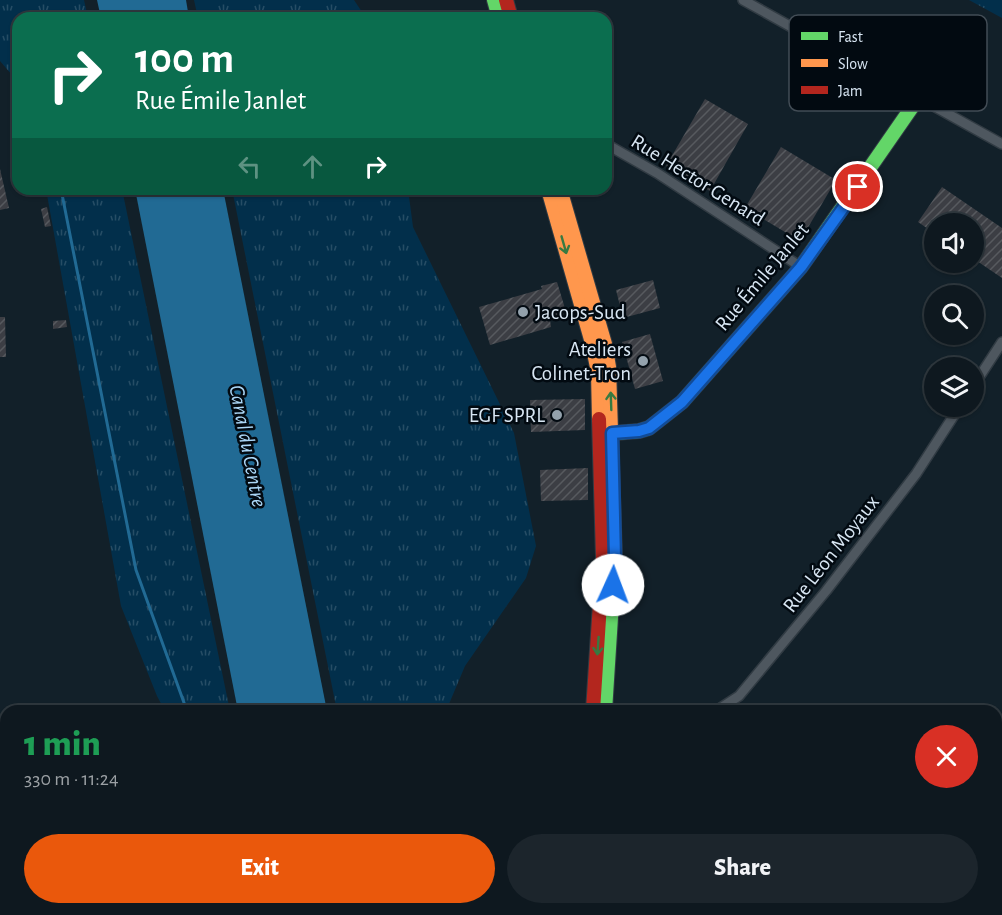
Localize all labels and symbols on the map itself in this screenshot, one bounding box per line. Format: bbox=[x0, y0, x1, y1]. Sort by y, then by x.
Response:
legend bbox=[789, 15, 987, 111]
text: Fast bbox=[838, 29, 863, 45]
text: Slow bbox=[838, 56, 868, 72]
text: Jam bbox=[838, 83, 863, 99]
street label: Rue Hector Genard bbox=[627, 130, 769, 230]
pin bbox=[832, 161, 883, 212]
street label: Rue Émile Janlet bbox=[710, 218, 813, 335]
one-way arrow bbox=[559, 235, 570, 254]
place label: Jacops-Sud bbox=[535, 302, 626, 323]
marker: Jacops-Sud bbox=[516, 305, 530, 319]
place label: Ateliers Colinet-Tron bbox=[531, 339, 631, 384]
marker: Ateliers Colinet-Tron bbox=[636, 354, 650, 368]
water label: Canal du Centre bbox=[225, 383, 271, 509]
one-way arrow bbox=[605, 391, 616, 411]
place label: EGF SPRL bbox=[469, 405, 545, 426]
marker: EGF SPRL bbox=[550, 408, 564, 422]
street label: Rue Léon Moyaux bbox=[779, 492, 883, 616]
position arrow bbox=[581, 553, 645, 617]
one-way arrow bbox=[592, 635, 603, 655]

